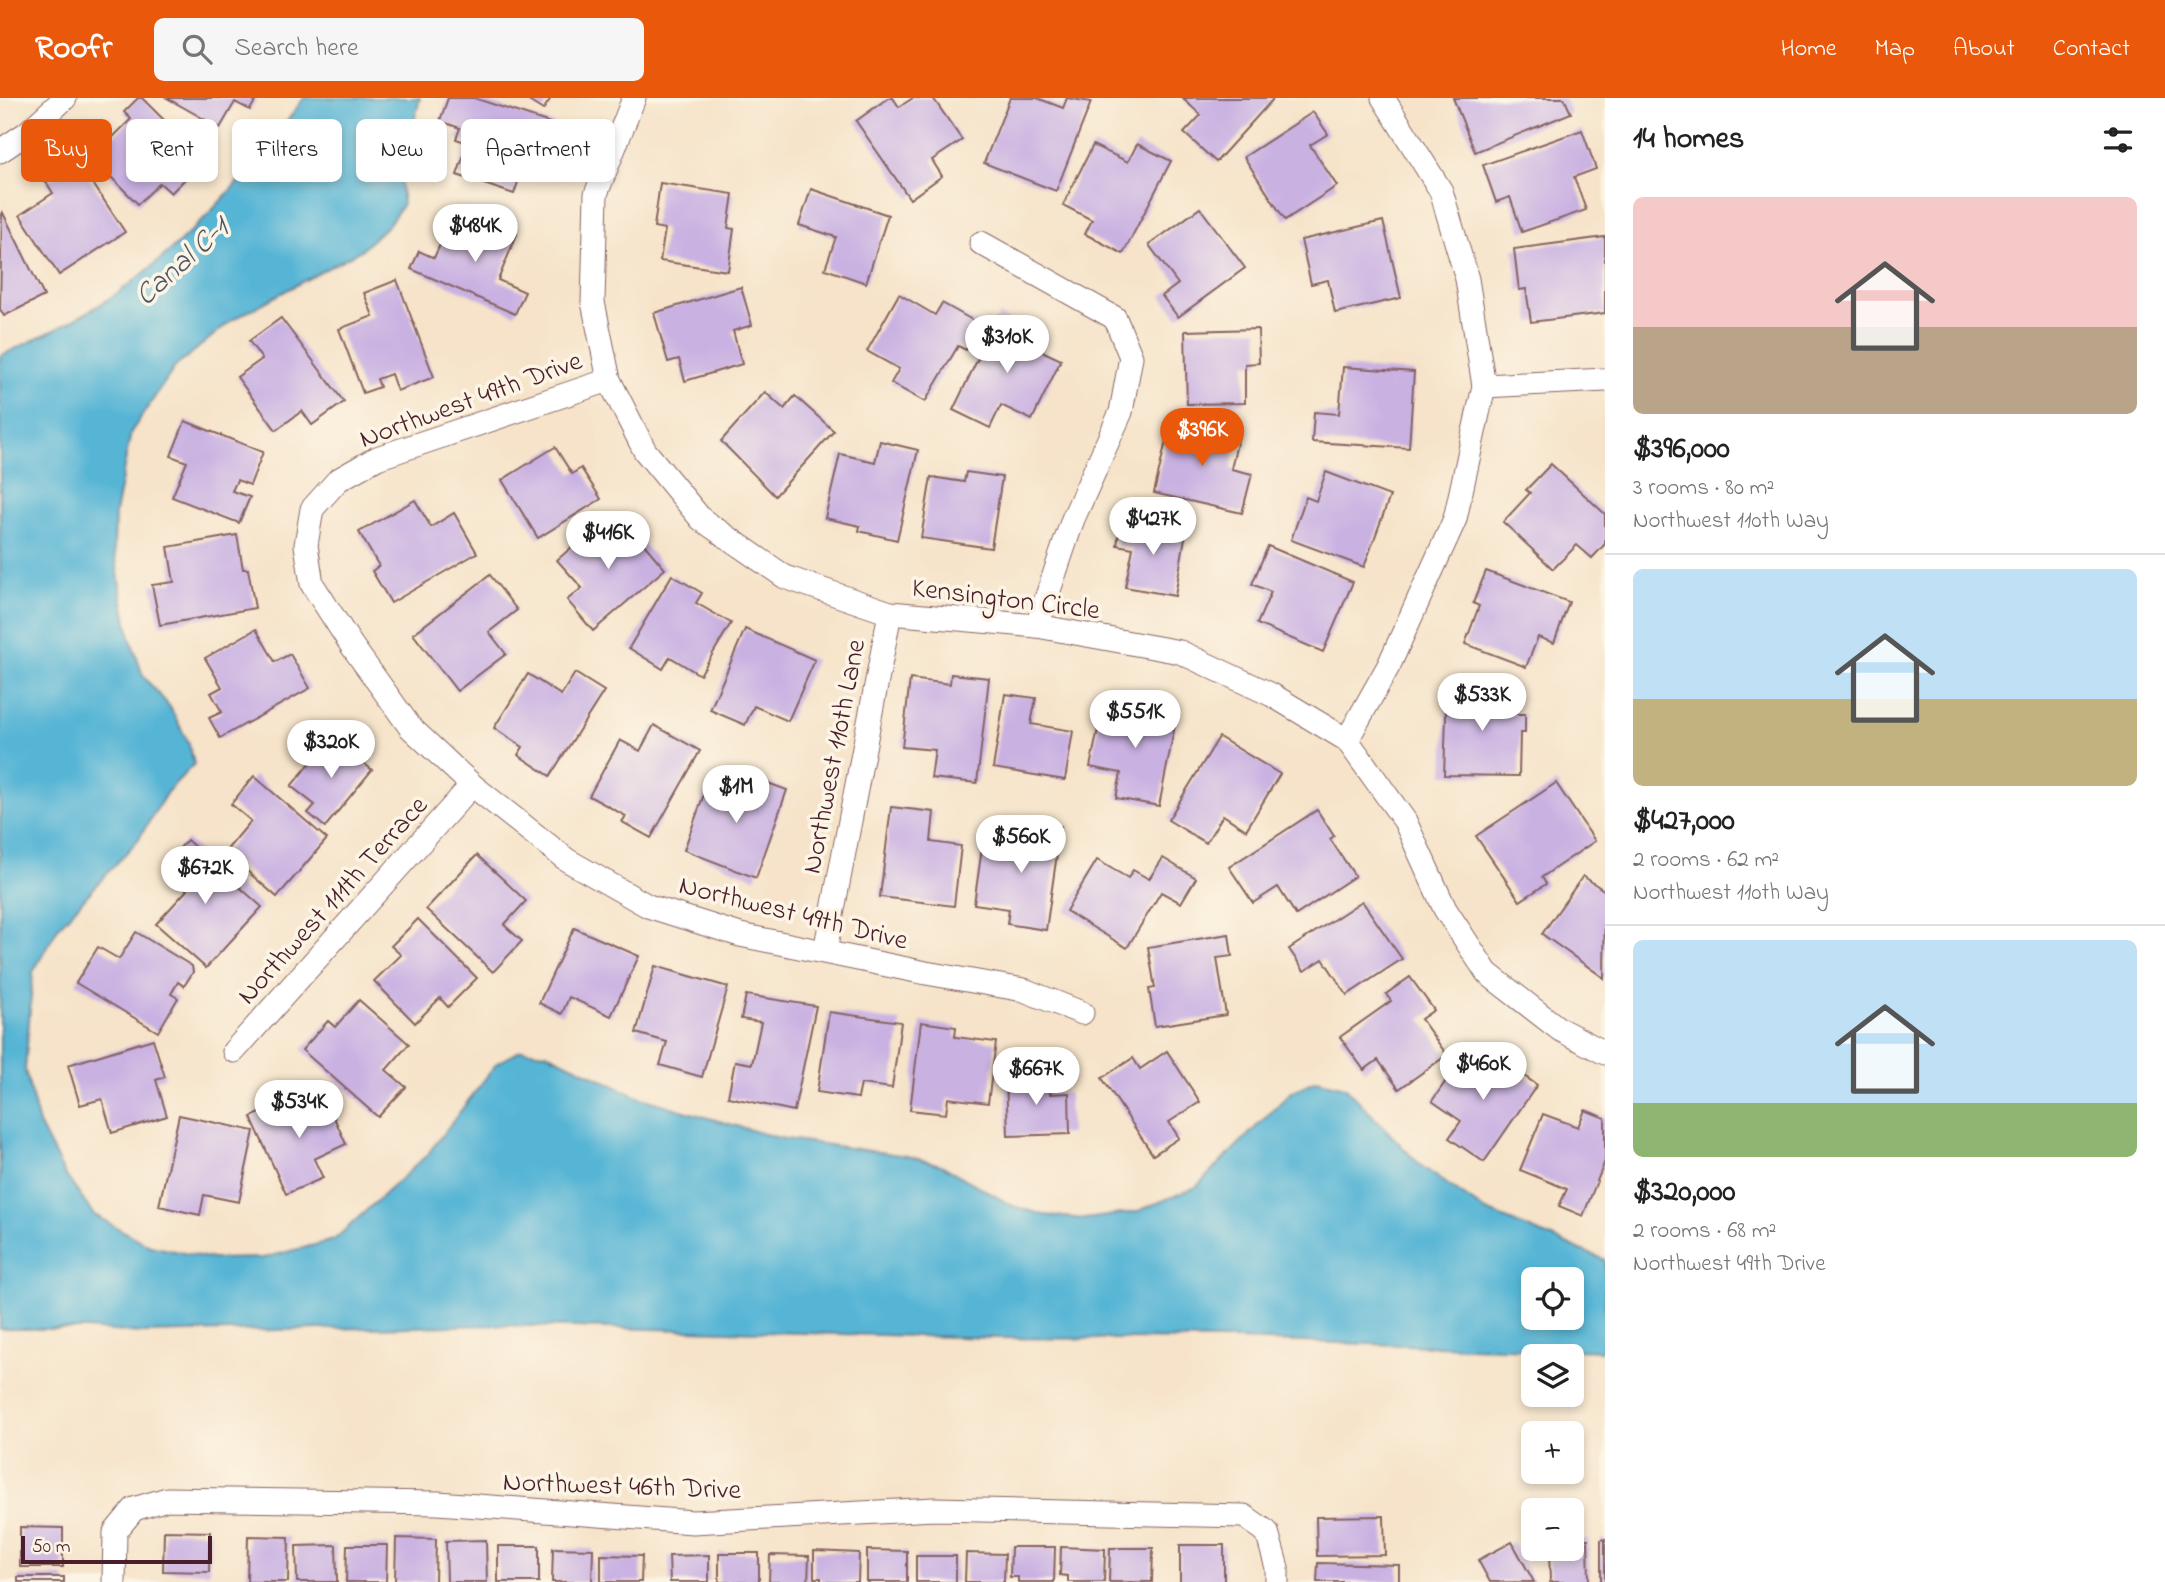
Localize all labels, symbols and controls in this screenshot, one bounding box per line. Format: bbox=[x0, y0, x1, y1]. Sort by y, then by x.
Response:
search box bbox=[154, 18, 644, 81]
text: Roofr bbox=[35, 25, 112, 73]
icon: search bbox=[178, 30, 216, 68]
text: Search here bbox=[234, 30, 359, 68]
text: Home bbox=[1781, 32, 1837, 67]
text: Map bbox=[1875, 32, 1915, 67]
text: About bbox=[1953, 32, 2015, 67]
text: Contact bbox=[2053, 32, 2130, 67]
text: 14 homes bbox=[1633, 118, 1744, 162]
chip: Buy bbox=[21, 119, 112, 182]
chip: Rent bbox=[126, 119, 218, 182]
chip: Filters bbox=[232, 119, 342, 182]
chip: New bbox=[356, 119, 447, 182]
chip: Apartment bbox=[461, 119, 615, 182]
icon: filters bbox=[2099, 121, 2137, 159]
pin: $484K bbox=[426, 204, 524, 264]
water label: Canal C-1 bbox=[126, 206, 243, 318]
text: $484K bbox=[449, 210, 501, 243]
icon: home bbox=[1822, 243, 1948, 369]
pin: $310K bbox=[958, 316, 1056, 375]
text: $310K bbox=[981, 321, 1033, 354]
street label: Northwest 49th Drive bbox=[354, 342, 589, 461]
pin: $396K bbox=[1153, 408, 1251, 468]
text: $396K bbox=[1176, 414, 1228, 447]
text: $396,000 bbox=[1633, 428, 1730, 472]
text: 3 rooms · 80 m² bbox=[1633, 472, 1774, 505]
pin: $427K bbox=[1104, 498, 1202, 557]
text: $427K bbox=[1125, 503, 1181, 536]
text: Northwest 110th Way bbox=[1633, 505, 1829, 538]
pin: $416K bbox=[559, 512, 657, 571]
text: $416K bbox=[582, 517, 634, 550]
street label: Kensington Circle bbox=[909, 569, 1102, 632]
icon: home bbox=[1822, 615, 1948, 741]
street label: Northwest 110th Lane bbox=[793, 636, 878, 877]
pin: $533K bbox=[1433, 674, 1531, 733]
text: $533K bbox=[1453, 679, 1511, 712]
pin: $551K bbox=[1086, 690, 1184, 750]
text: $551K bbox=[1106, 696, 1164, 729]
pin: $320K bbox=[282, 720, 380, 780]
text: $320K bbox=[303, 726, 359, 759]
pin: $1M bbox=[702, 766, 770, 825]
text: $1M bbox=[718, 771, 754, 804]
street label: Northwest 111th Terrace bbox=[228, 787, 439, 1015]
text: $427,000 bbox=[1633, 800, 1735, 844]
pin: $560K bbox=[972, 816, 1070, 875]
text: $560K bbox=[992, 821, 1050, 854]
text: 2 rooms · 62 m² bbox=[1633, 844, 1779, 877]
pin: $672K bbox=[156, 846, 254, 906]
text: $672K bbox=[177, 852, 233, 885]
street label: Northwest 49th Drive bbox=[674, 866, 912, 963]
text: Northwest 110th Way bbox=[1633, 877, 1829, 910]
icon: home bbox=[1822, 986, 1948, 1112]
pin: $460K bbox=[1434, 1042, 1532, 1102]
pin: $667K bbox=[987, 1048, 1085, 1107]
text: $460K bbox=[1456, 1048, 1510, 1081]
text: $667K bbox=[1009, 1053, 1063, 1086]
pin: $534K bbox=[250, 1080, 348, 1140]
text: $534K bbox=[270, 1086, 328, 1119]
text: $320,000 bbox=[1633, 1171, 1735, 1215]
text: 2 rooms · 68 m² bbox=[1633, 1215, 1776, 1248]
text: Northwest 49th Drive bbox=[1633, 1248, 1826, 1281]
map controls bbox=[1521, 1267, 1584, 1561]
button: locate bbox=[1521, 1267, 1584, 1330]
button: layers bbox=[1521, 1344, 1584, 1407]
button: + bbox=[1521, 1421, 1584, 1484]
street label: Northwest 46th Drive bbox=[502, 1463, 742, 1512]
button: − bbox=[1521, 1498, 1584, 1561]
scale bar bbox=[21, 1533, 212, 1565]
text: 50 m bbox=[32, 1534, 71, 1561]

